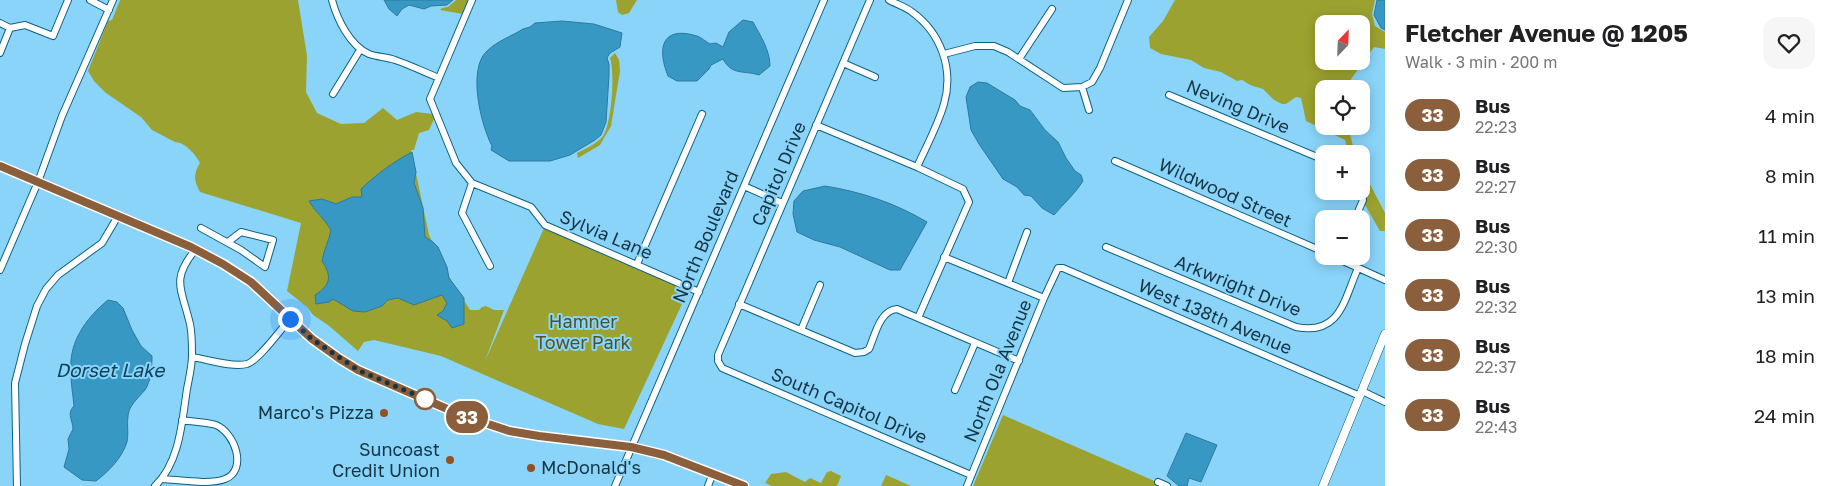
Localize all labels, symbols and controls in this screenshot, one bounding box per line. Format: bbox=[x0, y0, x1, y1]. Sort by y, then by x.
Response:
north arrow bbox=[1315, 15, 1370, 70]
map controls bbox=[1315, 15, 1370, 265]
button: heart bbox=[1763, 17, 1815, 69]
text: Fletcher Avenue @ 1205 bbox=[1405, 18, 1688, 47]
text: Walk · 3 min · 200 m bbox=[1405, 52, 1557, 72]
street label: Neving Drive bbox=[1184, 74, 1293, 138]
button: locate bbox=[1315, 80, 1370, 135]
text: Bus bbox=[1475, 94, 1510, 117]
text: 33 bbox=[1422, 104, 1443, 126]
text: 4 min bbox=[1765, 104, 1815, 127]
text: 22:23 bbox=[1475, 117, 1517, 137]
street label: Capitol Drive bbox=[746, 118, 810, 229]
button: + bbox=[1315, 145, 1370, 200]
street label: Wildwood Street bbox=[1155, 153, 1295, 231]
text: Bus bbox=[1475, 154, 1510, 177]
text: 33 bbox=[1422, 164, 1443, 186]
text: 8 min bbox=[1765, 164, 1815, 187]
street label: North Boulevard bbox=[667, 167, 743, 306]
text: 22:27 bbox=[1475, 177, 1516, 197]
street label: Sylvia Lane bbox=[557, 205, 656, 263]
button: − bbox=[1315, 210, 1370, 265]
text: Bus bbox=[1475, 214, 1510, 237]
text: 33 bbox=[1422, 224, 1443, 246]
text: 11 min bbox=[1758, 224, 1815, 247]
text: 22:30 bbox=[1475, 237, 1518, 257]
street label: Arkwright Drive bbox=[1172, 250, 1305, 320]
street label: West 138th Avenue bbox=[1135, 274, 1296, 358]
text: Bus bbox=[1475, 274, 1510, 297]
text: 33 bbox=[1422, 284, 1443, 306]
text: 13 min bbox=[1756, 284, 1815, 307]
street label: North Ola Avenue bbox=[958, 296, 1036, 445]
text: 22:32 bbox=[1475, 297, 1517, 317]
your location bbox=[278, 307, 303, 332]
park label: Hamner Tower Park bbox=[535, 310, 631, 353]
text: Bus bbox=[1475, 334, 1510, 357]
text: 33 bbox=[1422, 344, 1443, 366]
text: 18 min bbox=[1756, 344, 1815, 367]
text: 22:37 bbox=[1475, 357, 1516, 377]
water label: Dorset Lake bbox=[56, 358, 166, 381]
street label: South Capitol Drive bbox=[768, 362, 931, 448]
unlabelled marker bbox=[414, 388, 436, 410]
text: Bus bbox=[1475, 394, 1510, 417]
place label: Marco's Pizza bbox=[258, 401, 374, 423]
line badge: 33 bbox=[444, 401, 490, 433]
text: 33 bbox=[1422, 404, 1443, 426]
text: 24 min bbox=[1754, 404, 1815, 427]
text: 33 bbox=[456, 406, 478, 428]
marker: Marco's Pizza bbox=[378, 407, 390, 419]
text: 22:43 bbox=[1475, 417, 1517, 437]
place label: Suncoast Credit Union bbox=[332, 438, 440, 481]
marker: Suncoast Credit Union bbox=[444, 454, 456, 466]
place label: McDonald's bbox=[541, 456, 641, 478]
marker: McDonald's bbox=[525, 462, 537, 474]

